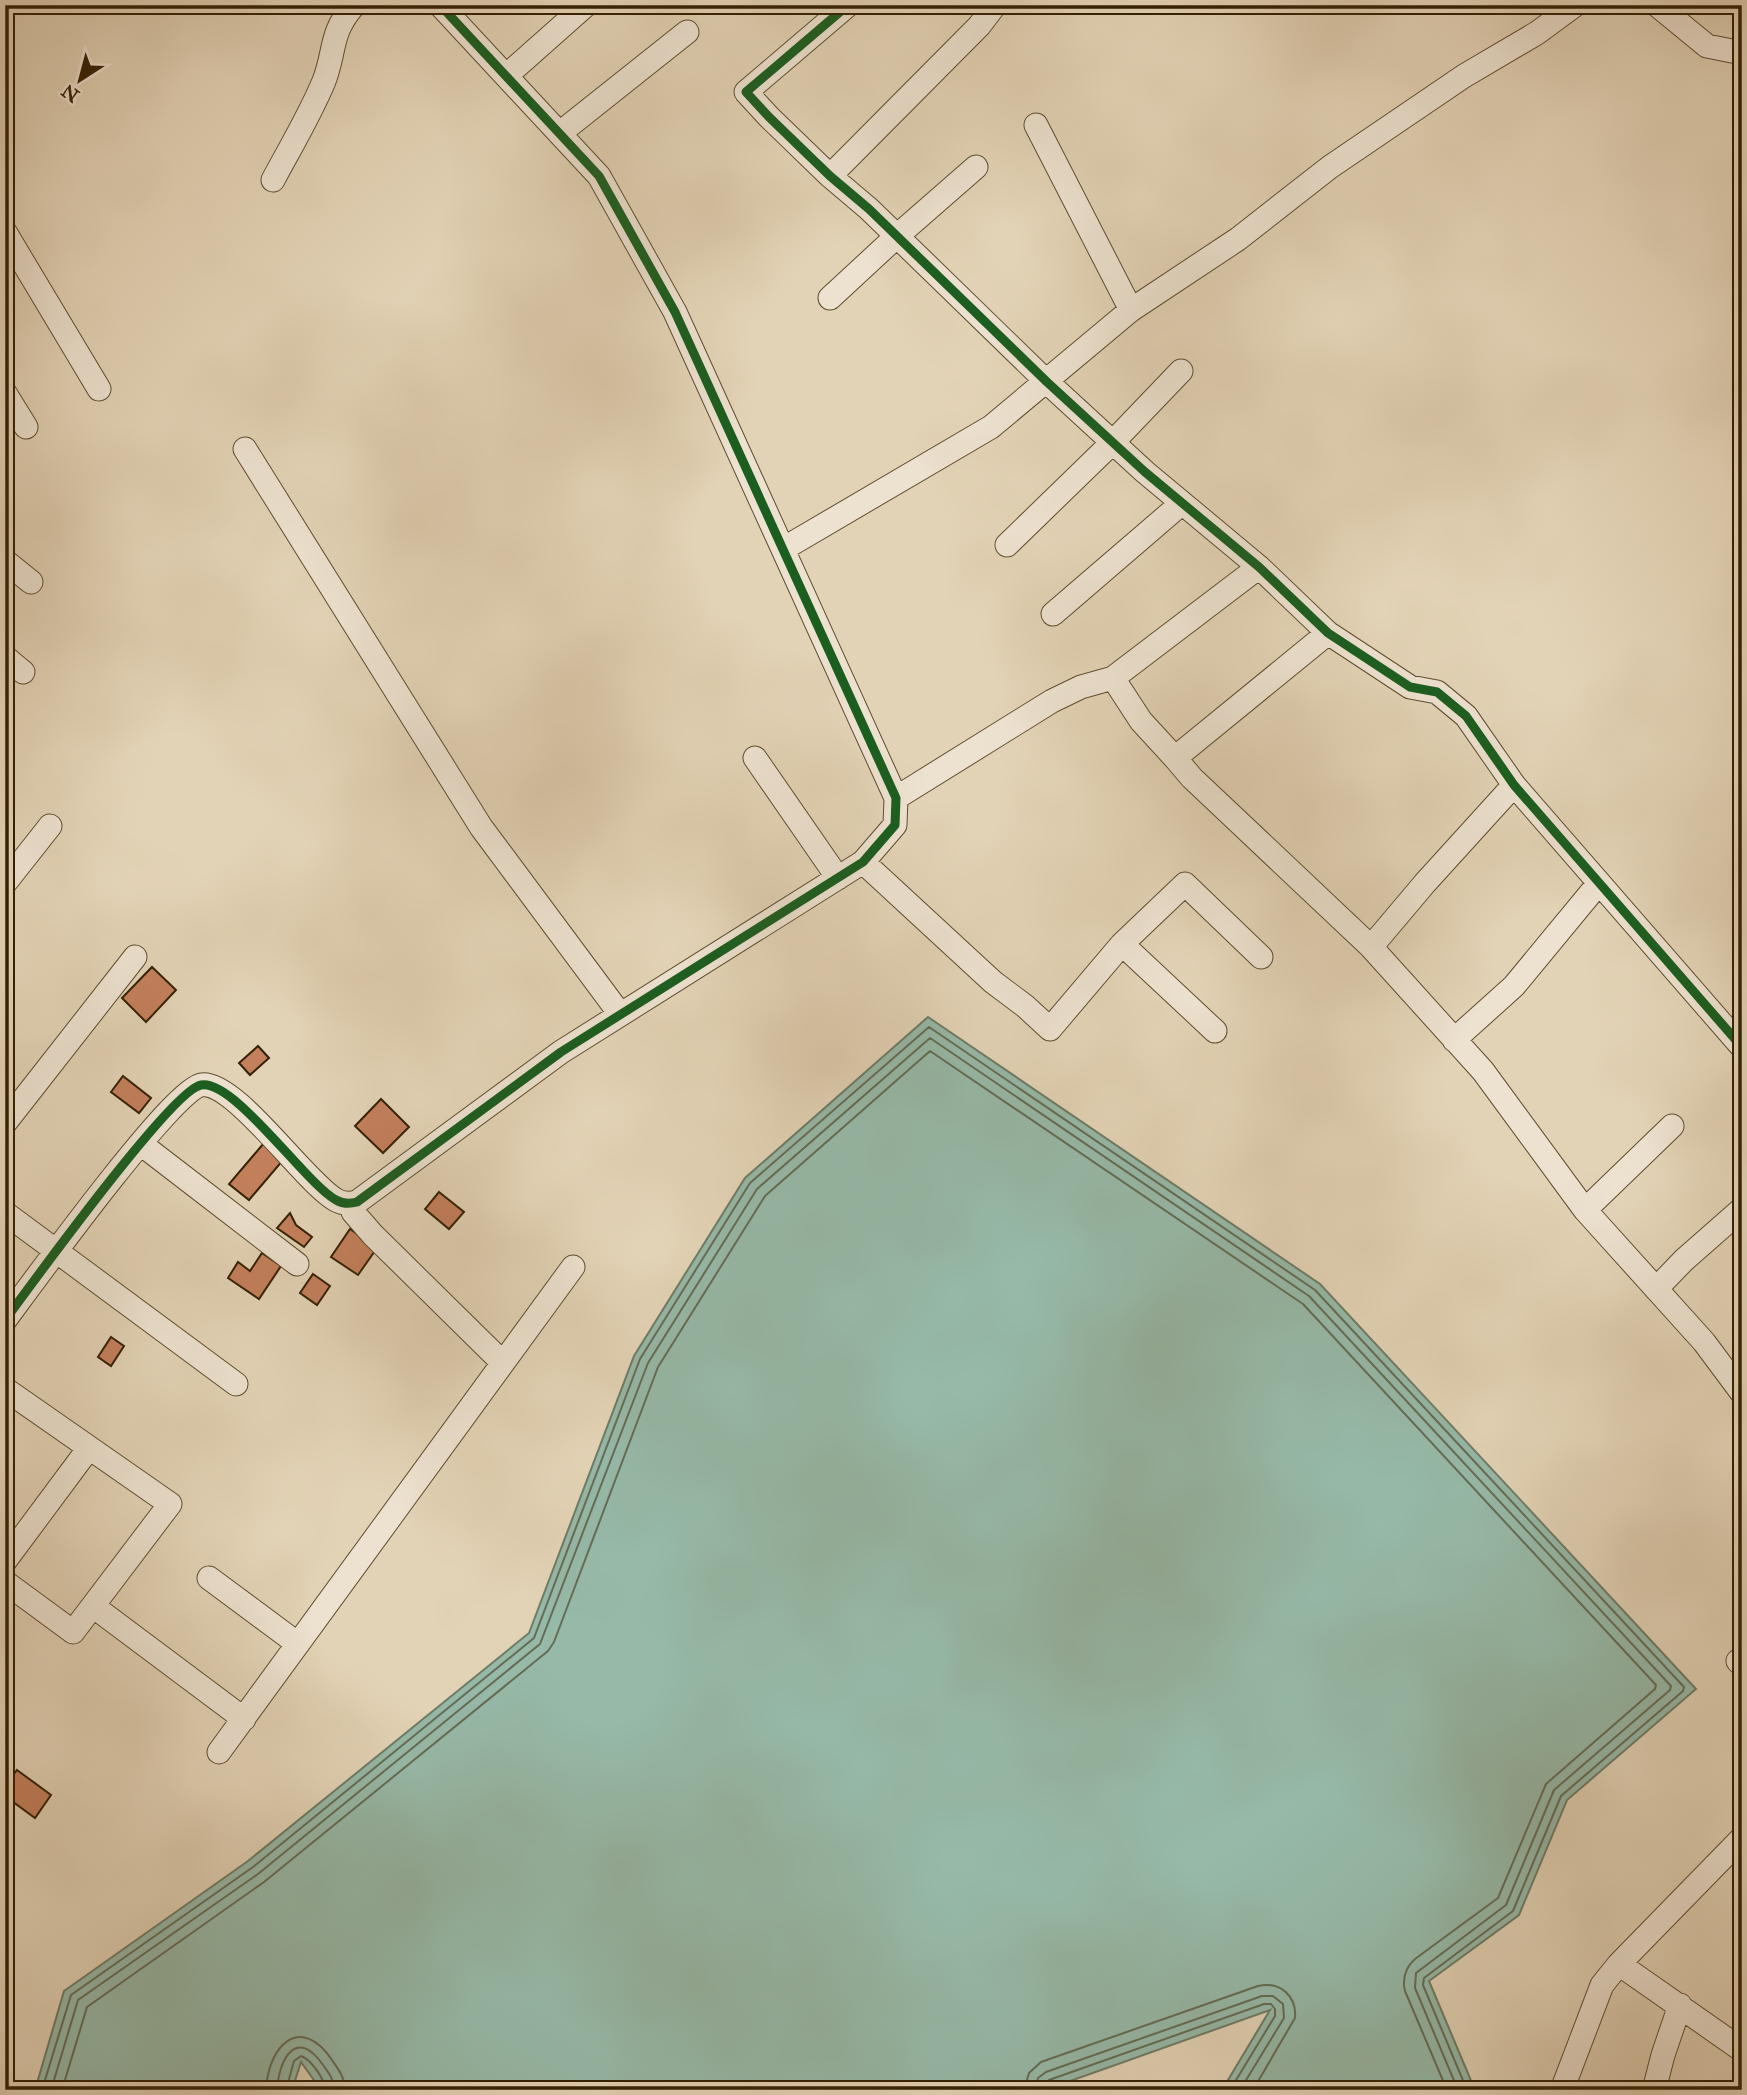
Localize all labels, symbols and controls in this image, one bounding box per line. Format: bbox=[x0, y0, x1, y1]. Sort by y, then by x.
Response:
north arrow bbox=[46, 46, 116, 116]
text: N bbox=[57, 79, 84, 107]

